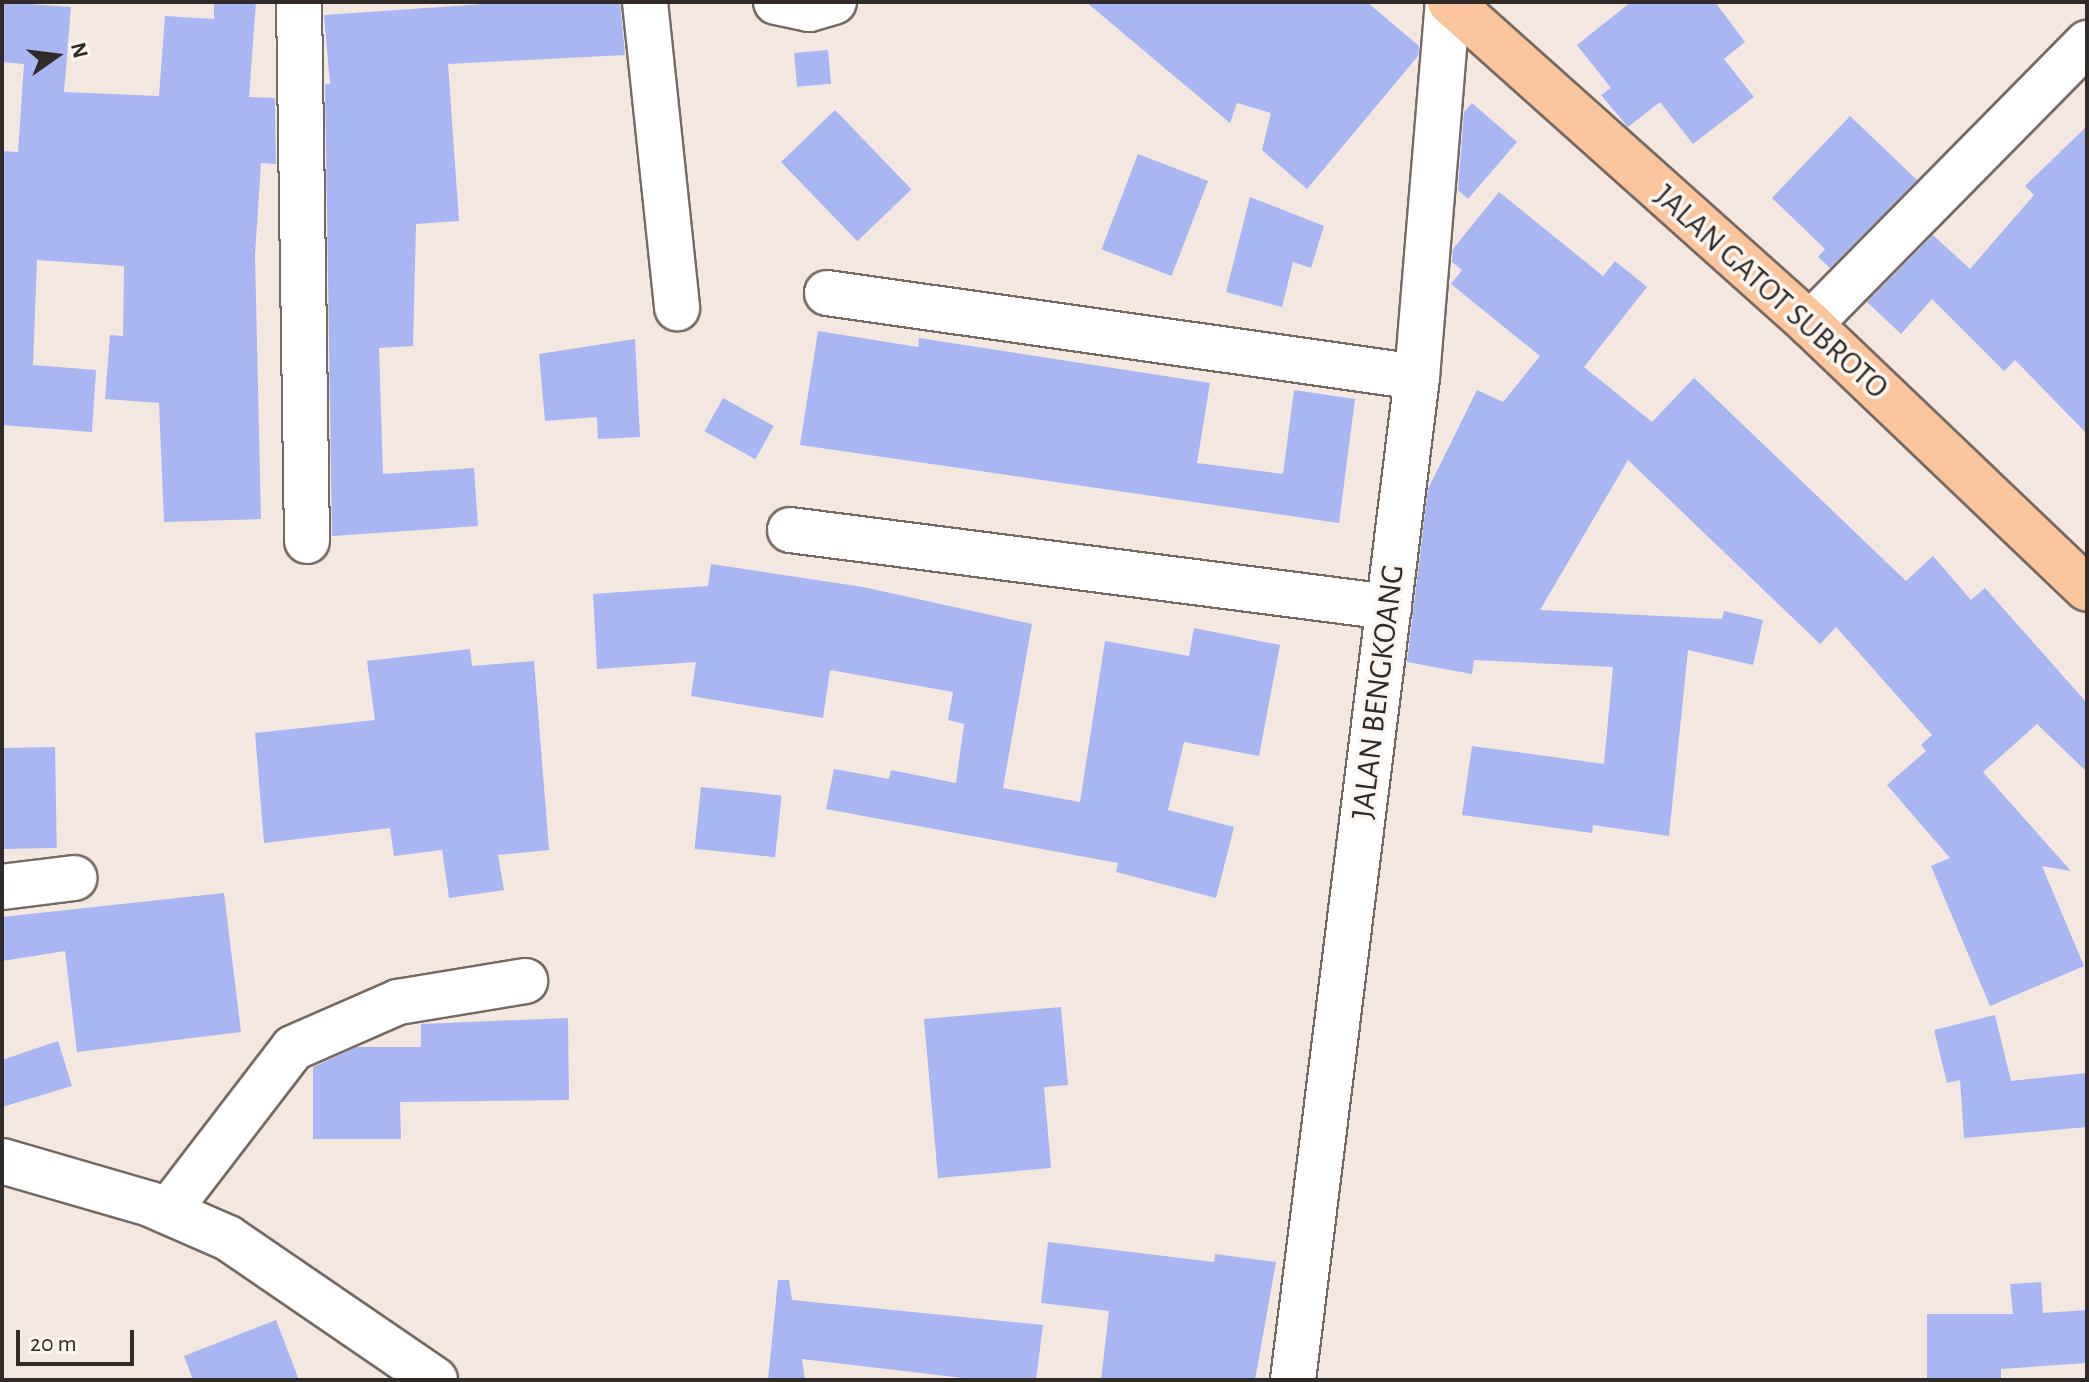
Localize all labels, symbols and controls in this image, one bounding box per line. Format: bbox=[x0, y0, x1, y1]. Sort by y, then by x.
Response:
north arrow bbox=[16, 16, 96, 96]
text: N bbox=[67, 40, 92, 60]
street label: JALAN GATOT SUBROTO bbox=[1646, 177, 1896, 407]
street label: JALAN BENGKOANG bbox=[1343, 563, 1413, 821]
scale bar bbox=[20, 1314, 138, 1364]
text: 20 m bbox=[30, 1332, 77, 1356]

